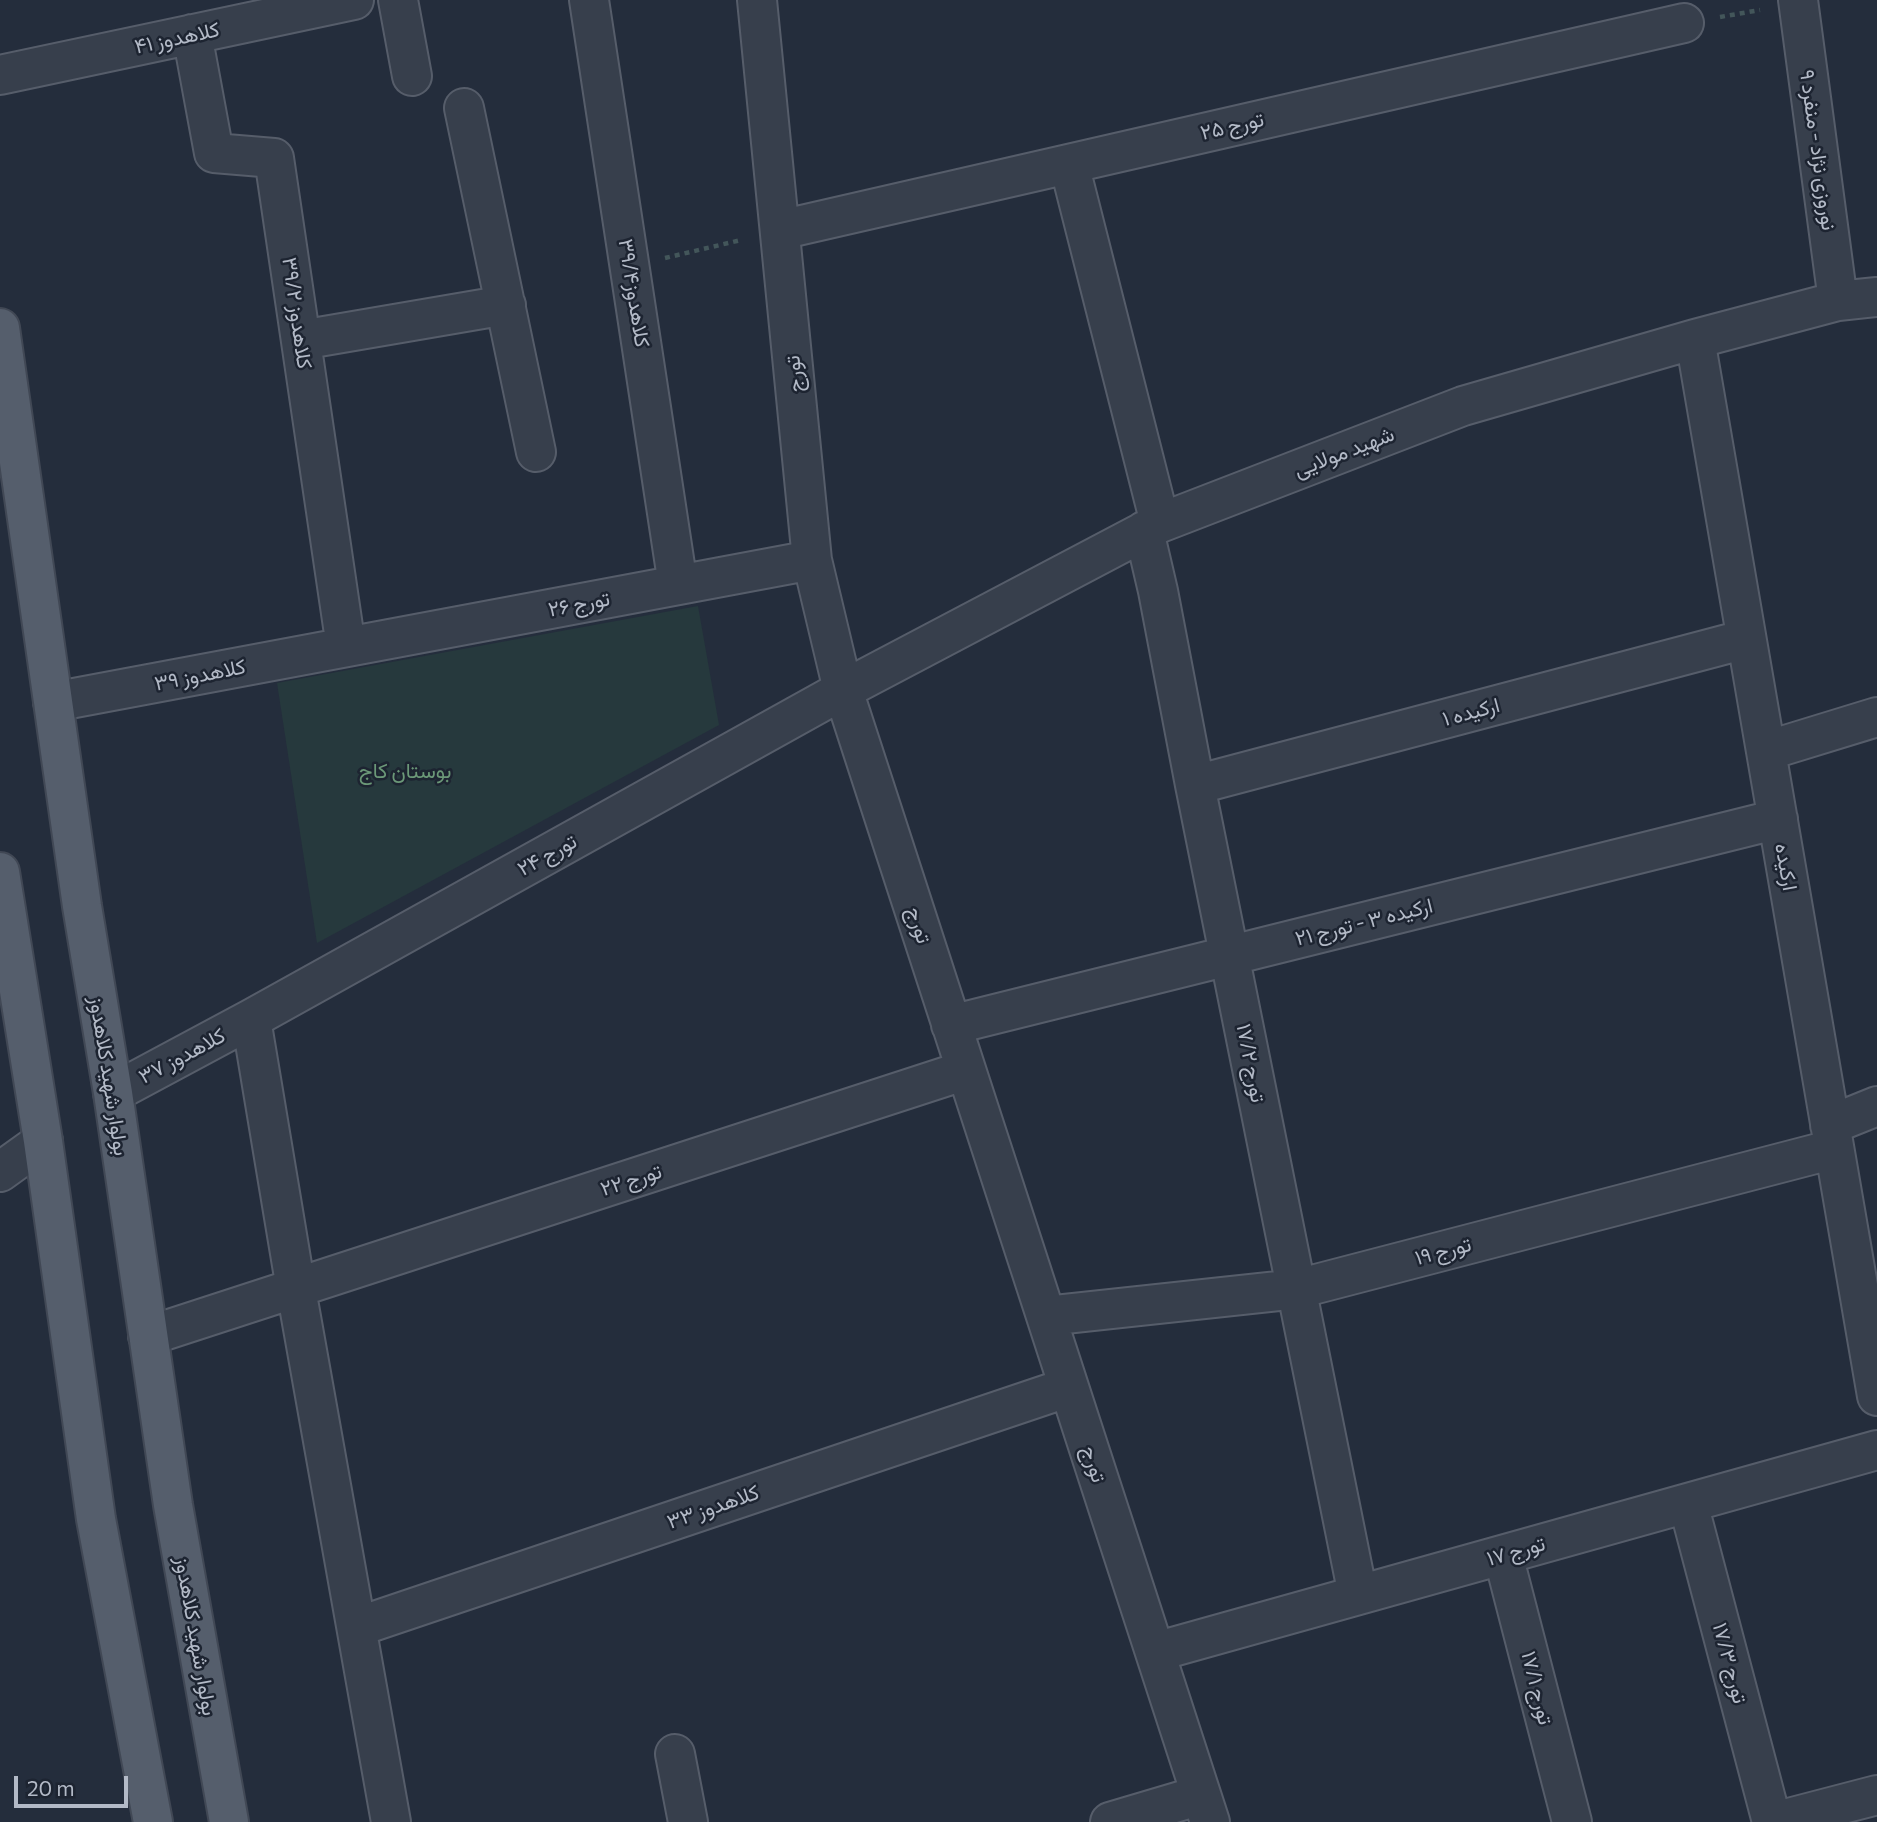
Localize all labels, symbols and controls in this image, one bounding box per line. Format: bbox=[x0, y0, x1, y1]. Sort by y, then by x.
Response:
street label: کلاهدوز ۴۱ bbox=[132, 17, 222, 59]
street label: نوروزی نژاد - منفرد ۹ bbox=[1794, 68, 1842, 232]
street label: تورج ۲۵ bbox=[1198, 106, 1266, 146]
street label: کلاهدوز۳۹/۴ bbox=[613, 237, 655, 349]
street label: کلاهدوز ۳۹/۲ bbox=[277, 256, 317, 370]
street label: تورج bbox=[780, 354, 808, 394]
street label: شهید مولایی bbox=[1290, 421, 1398, 483]
street label: تورج ۲۶ bbox=[546, 586, 612, 622]
street label: کلاهدوز ۳۹ bbox=[152, 654, 248, 696]
street label: ارکیده ۱ bbox=[1440, 692, 1502, 732]
park label: بوستان کاج bbox=[359, 758, 451, 784]
street label: تورج ۲۴ bbox=[513, 828, 581, 882]
street label: ارکیده bbox=[1769, 841, 1803, 893]
street label: ارکیده ۳ - تورج ۲۱ bbox=[1293, 893, 1435, 951]
street label: تورج bbox=[901, 904, 937, 946]
street label: بولوار شهید کلاهدوز bbox=[84, 994, 134, 1158]
street label: تورج ۱۷/۲ bbox=[1231, 1021, 1271, 1105]
street label: کلاهدوز ۳۷ bbox=[134, 1023, 230, 1089]
street label: تورج ۲۲ bbox=[597, 1158, 665, 1202]
street label: تورج ۱۹ bbox=[1412, 1231, 1474, 1271]
street label: تورج bbox=[1076, 1443, 1112, 1485]
street label: کلاهدوز ۳۳ bbox=[664, 1479, 762, 1535]
street label: تورج ۱۷ bbox=[1484, 1531, 1548, 1571]
street label: بولوار شهید کلاهدوز bbox=[170, 1554, 222, 1718]
street label: تورج ۱۷/۳ bbox=[1707, 1620, 1753, 1706]
street label: تورج ۱۷/۱ bbox=[1516, 1649, 1558, 1727]
scale bar bbox=[18, 1762, 131, 1806]
text: 20 m bbox=[27, 1775, 75, 1800]

